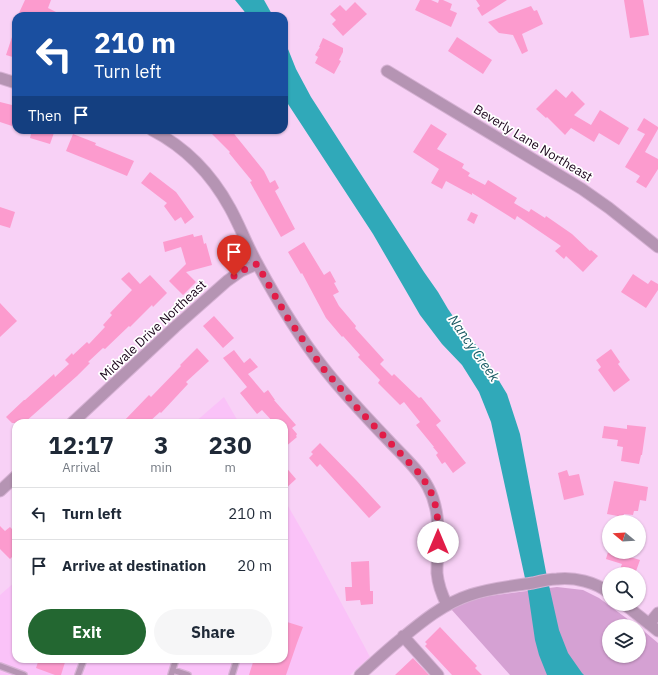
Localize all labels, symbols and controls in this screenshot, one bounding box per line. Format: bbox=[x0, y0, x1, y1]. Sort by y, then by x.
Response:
text: 210 m bbox=[94, 24, 176, 61]
icon: left bbox=[28, 28, 80, 80]
text: Turn left bbox=[94, 60, 162, 83]
street label: Beverly Lane Northeast bbox=[470, 101, 596, 185]
icon: arrive bbox=[70, 104, 92, 126]
text: Then bbox=[28, 106, 62, 125]
pin bbox=[217, 235, 251, 276]
icon: arrive bbox=[223, 241, 245, 263]
street label: Midvale Drive Northeast bbox=[96, 276, 210, 384]
water label: Nancy Creek bbox=[444, 311, 504, 386]
text: 12:17 bbox=[48, 429, 114, 461]
text: 3 bbox=[154, 429, 168, 461]
text: 230 bbox=[208, 429, 252, 461]
text: Arrival bbox=[62, 459, 100, 476]
text: min bbox=[150, 459, 172, 476]
text: m bbox=[224, 459, 236, 476]
icon: left bbox=[28, 503, 50, 525]
text: Turn left bbox=[62, 504, 122, 523]
text: 210 m bbox=[228, 504, 272, 523]
north arrow bbox=[602, 515, 646, 559]
map controls bbox=[602, 515, 646, 663]
position arrow bbox=[417, 521, 459, 563]
icon: arrive bbox=[28, 555, 50, 577]
text: Arrive at destination bbox=[62, 556, 206, 575]
text: 20 m bbox=[237, 556, 272, 575]
button: search bbox=[602, 567, 646, 611]
button: Exit bbox=[28, 609, 146, 655]
button: Share bbox=[154, 609, 272, 655]
button: layers bbox=[602, 619, 646, 663]

